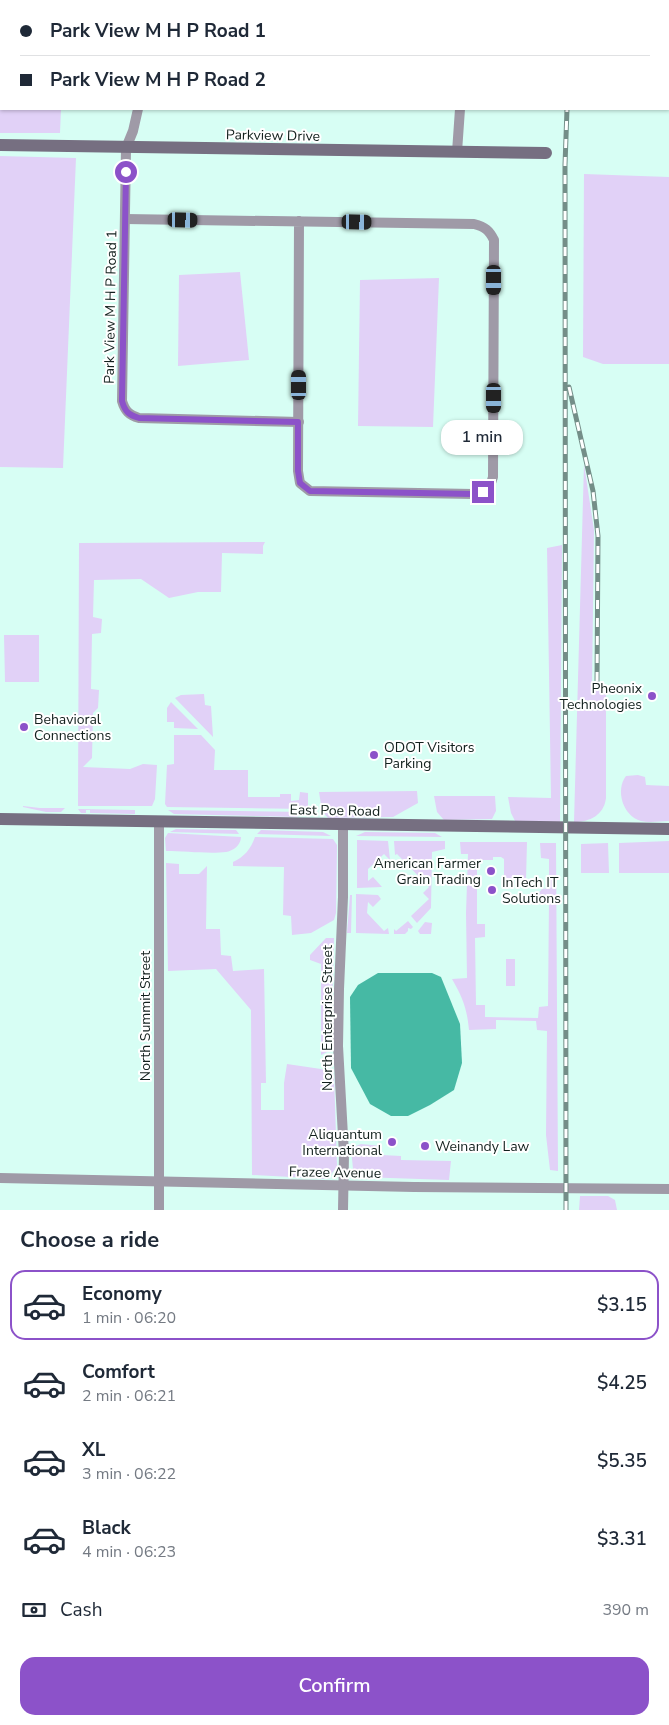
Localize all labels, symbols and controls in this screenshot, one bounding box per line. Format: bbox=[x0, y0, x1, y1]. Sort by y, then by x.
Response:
text: Park View M H P Road 1 bbox=[50, 18, 266, 44]
text: Park View M H P Road 2 bbox=[50, 67, 266, 93]
street label: Parkview Drive bbox=[226, 125, 320, 146]
route start bbox=[115, 161, 137, 183]
car bbox=[167, 212, 198, 228]
car bbox=[341, 214, 372, 230]
street label: Park View M H P Road 1 bbox=[100, 230, 121, 384]
car bbox=[486, 265, 501, 295]
car bbox=[291, 370, 306, 400]
car bbox=[486, 383, 501, 413]
callout: 1 min bbox=[442, 420, 524, 454]
text: 1 min bbox=[462, 426, 502, 448]
route end bbox=[472, 481, 494, 503]
place label: Pheonix Technologies bbox=[560, 679, 643, 714]
marker: Pheonix Technologies bbox=[646, 690, 658, 702]
place label: Behavioral Connections bbox=[34, 710, 111, 745]
marker: Behavioral Connections bbox=[18, 721, 30, 733]
place label: ODOT Visitors Parking bbox=[384, 738, 475, 773]
marker: ODOT Visitors Parking bbox=[368, 749, 380, 761]
street label: East Poe Road bbox=[290, 800, 380, 821]
place label: American Farmer Grain Trading bbox=[373, 854, 481, 889]
marker: American Farmer Grain Trading bbox=[485, 865, 497, 877]
place label: InTech IT Solutions bbox=[502, 873, 561, 908]
marker: InTech IT Solutions bbox=[486, 884, 498, 896]
street label: North Enterprise Street bbox=[318, 945, 337, 1091]
street label: North Summit Street bbox=[136, 951, 155, 1081]
place label: Aliquantum International bbox=[302, 1125, 383, 1160]
marker: Aliquantum International bbox=[386, 1136, 398, 1148]
place label: Weinandy Law bbox=[435, 1137, 530, 1156]
marker: Weinandy Law bbox=[419, 1140, 431, 1152]
street label: Frazee Avenue bbox=[289, 1162, 381, 1183]
text: Choose a ride bbox=[20, 1225, 159, 1255]
text: Economy bbox=[82, 1281, 162, 1307]
icon: car bbox=[22, 1283, 67, 1328]
text: $3.15 bbox=[597, 1292, 647, 1318]
text: 1 min · 06:20 bbox=[82, 1307, 176, 1329]
text: Comfort bbox=[82, 1359, 155, 1385]
icon: car bbox=[22, 1361, 67, 1406]
text: $4.25 bbox=[597, 1370, 647, 1396]
text: 2 min · 06:21 bbox=[82, 1385, 176, 1407]
text: XL bbox=[82, 1437, 105, 1463]
icon: car bbox=[22, 1439, 67, 1484]
text: $5.35 bbox=[597, 1448, 647, 1474]
text: 3 min · 06:22 bbox=[82, 1463, 176, 1485]
text: Black bbox=[82, 1515, 131, 1541]
icon: car bbox=[22, 1517, 67, 1562]
text: $3.31 bbox=[597, 1526, 647, 1552]
text: 4 min · 06:23 bbox=[82, 1541, 176, 1563]
icon: cash bbox=[20, 1596, 48, 1624]
text: Cash bbox=[60, 1597, 102, 1623]
text: 390 m bbox=[602, 1599, 649, 1621]
button: Confirm bbox=[20, 1657, 649, 1715]

